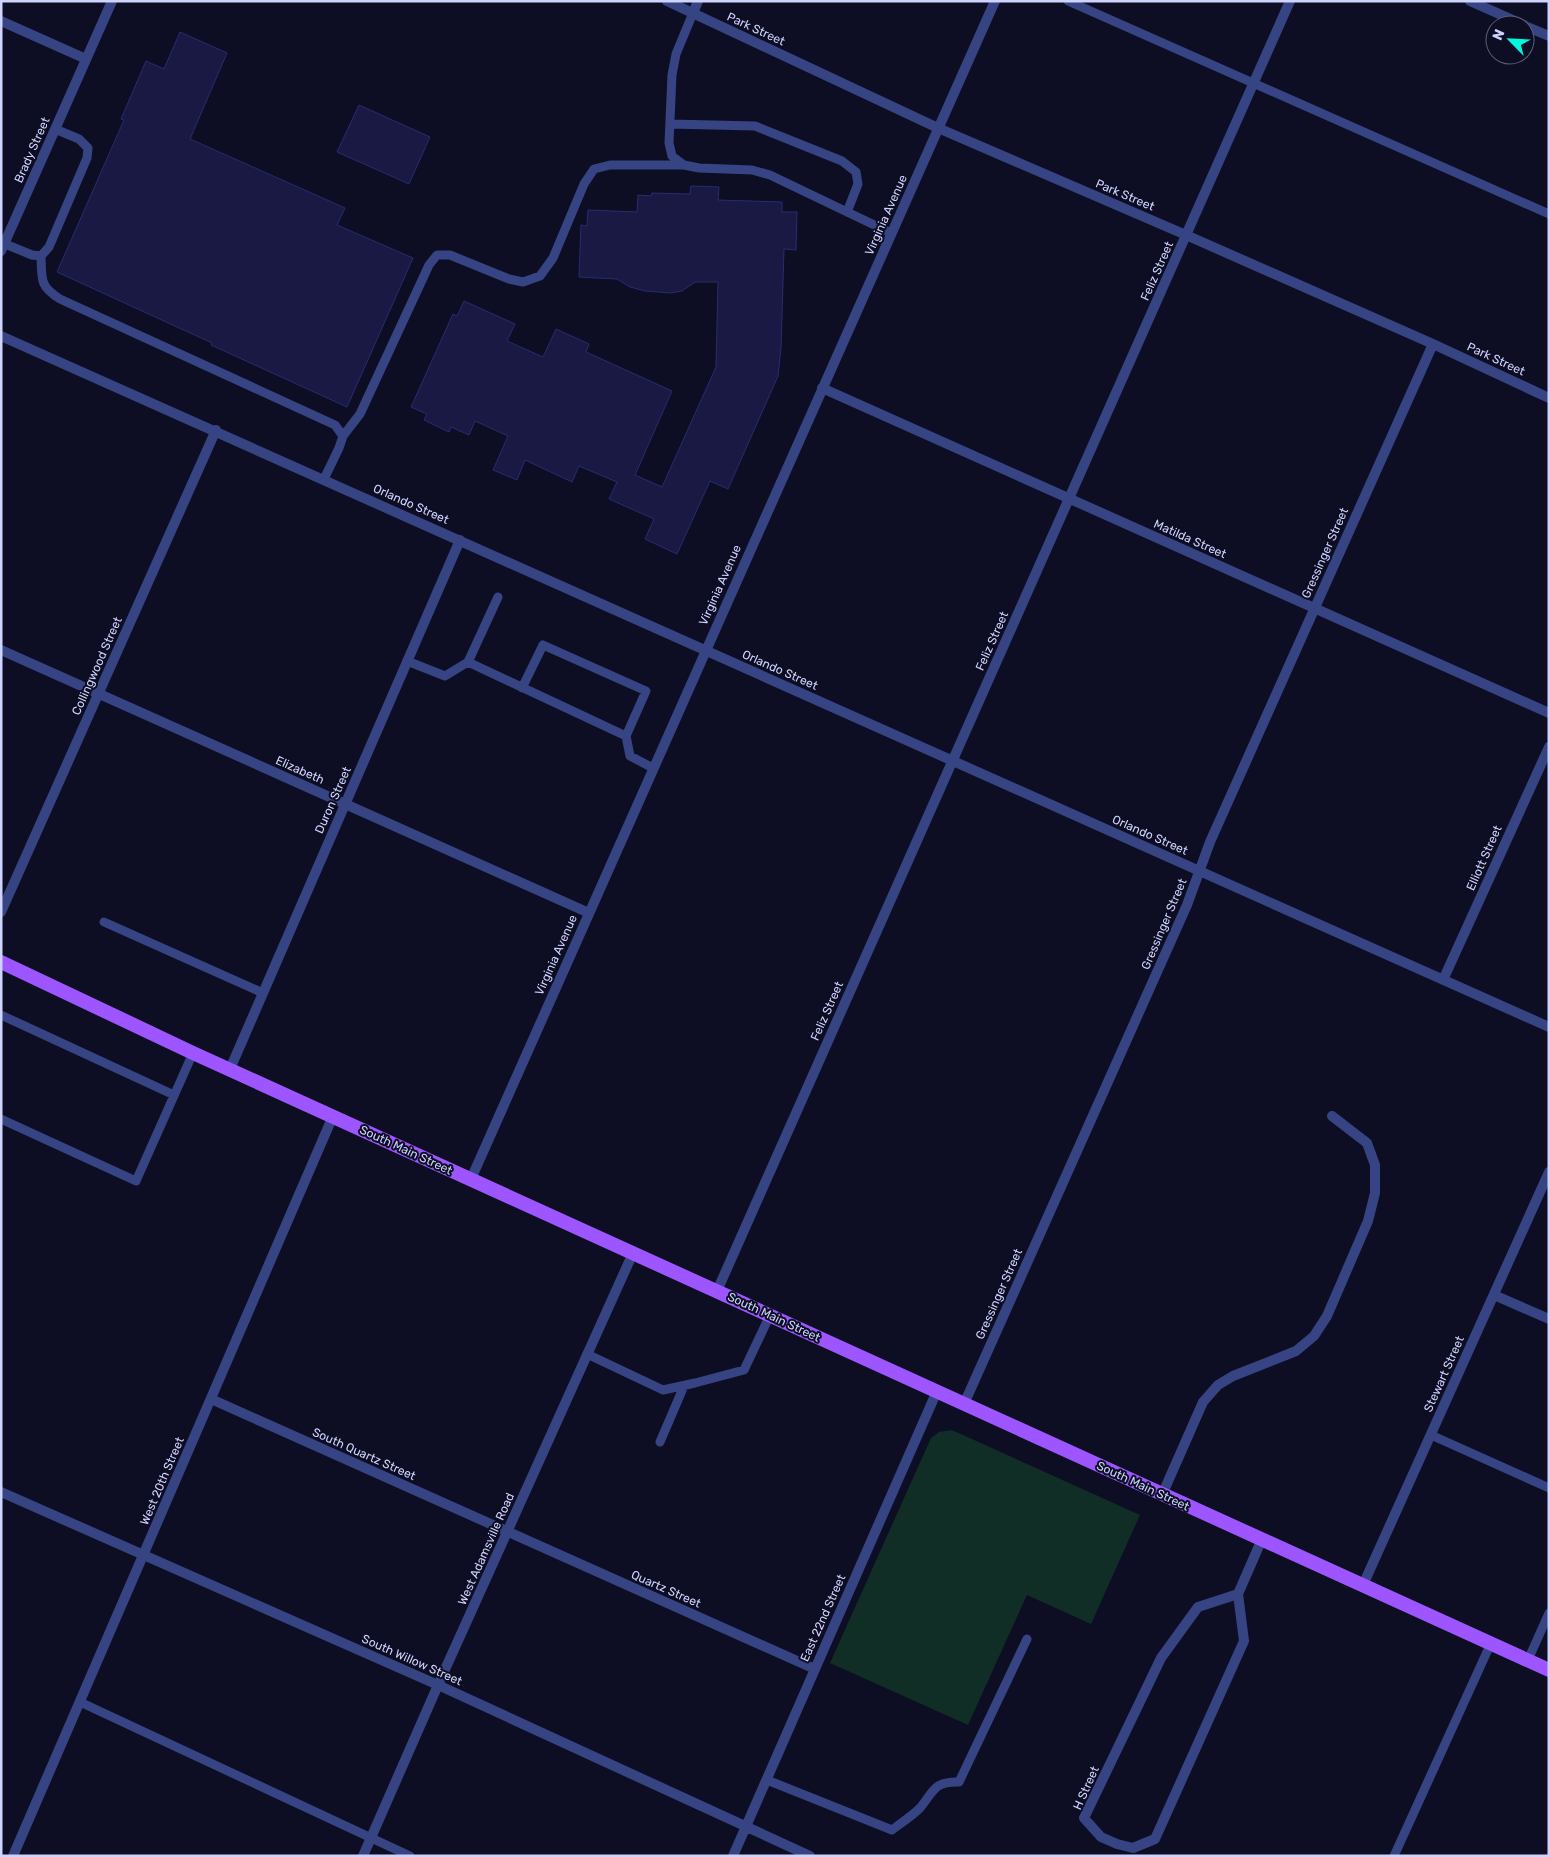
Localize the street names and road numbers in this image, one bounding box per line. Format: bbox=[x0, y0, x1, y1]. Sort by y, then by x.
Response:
street label: Park Street bbox=[725, 9, 788, 49]
street label: Brady Street bbox=[11, 115, 53, 185]
street label: Virginia Avenue bbox=[862, 172, 910, 257]
street label: Park Street bbox=[1094, 176, 1157, 214]
street label: Feliz Street bbox=[1138, 239, 1176, 303]
street label: Park Street bbox=[1465, 339, 1528, 379]
street label: Orlando Street bbox=[371, 481, 451, 527]
street label: Gressinger Street bbox=[1299, 505, 1351, 600]
street label: Matilda Street bbox=[1152, 517, 1229, 561]
street label: Virginia Avenue bbox=[696, 542, 744, 627]
street label: Feliz Street bbox=[973, 609, 1011, 673]
street label: Collingwood Street bbox=[69, 614, 125, 717]
street label: Orlando Street bbox=[740, 647, 820, 693]
street label: Elizabeth bbox=[274, 753, 326, 787]
street label: Duron Street bbox=[312, 764, 354, 836]
street label: Orlando Street bbox=[1110, 812, 1190, 858]
street label: Elliott Street bbox=[1463, 823, 1505, 893]
street label: Gressinger Street bbox=[1138, 876, 1190, 972]
street label: Virginia Avenue bbox=[532, 912, 580, 997]
street label: Feliz Street bbox=[808, 979, 846, 1043]
street label: South Main Street bbox=[358, 1122, 455, 1178]
street label: Gressinger Street bbox=[973, 1246, 1025, 1341]
street label: South Main Street bbox=[726, 1289, 823, 1345]
street label: Stewart Street bbox=[1421, 1334, 1467, 1414]
street label: South Quartz Street bbox=[310, 1425, 418, 1483]
street label: West 20th Street bbox=[137, 1435, 187, 1527]
street label: South Main Street bbox=[1095, 1458, 1192, 1514]
street label: West Adamsville Road bbox=[455, 1491, 517, 1607]
street label: Quartz Street bbox=[629, 1567, 703, 1611]
street label: East 22nd Street bbox=[798, 1572, 849, 1664]
street label: South Willow Street bbox=[360, 1632, 465, 1689]
street label: H Street bbox=[1070, 1764, 1102, 1812]

